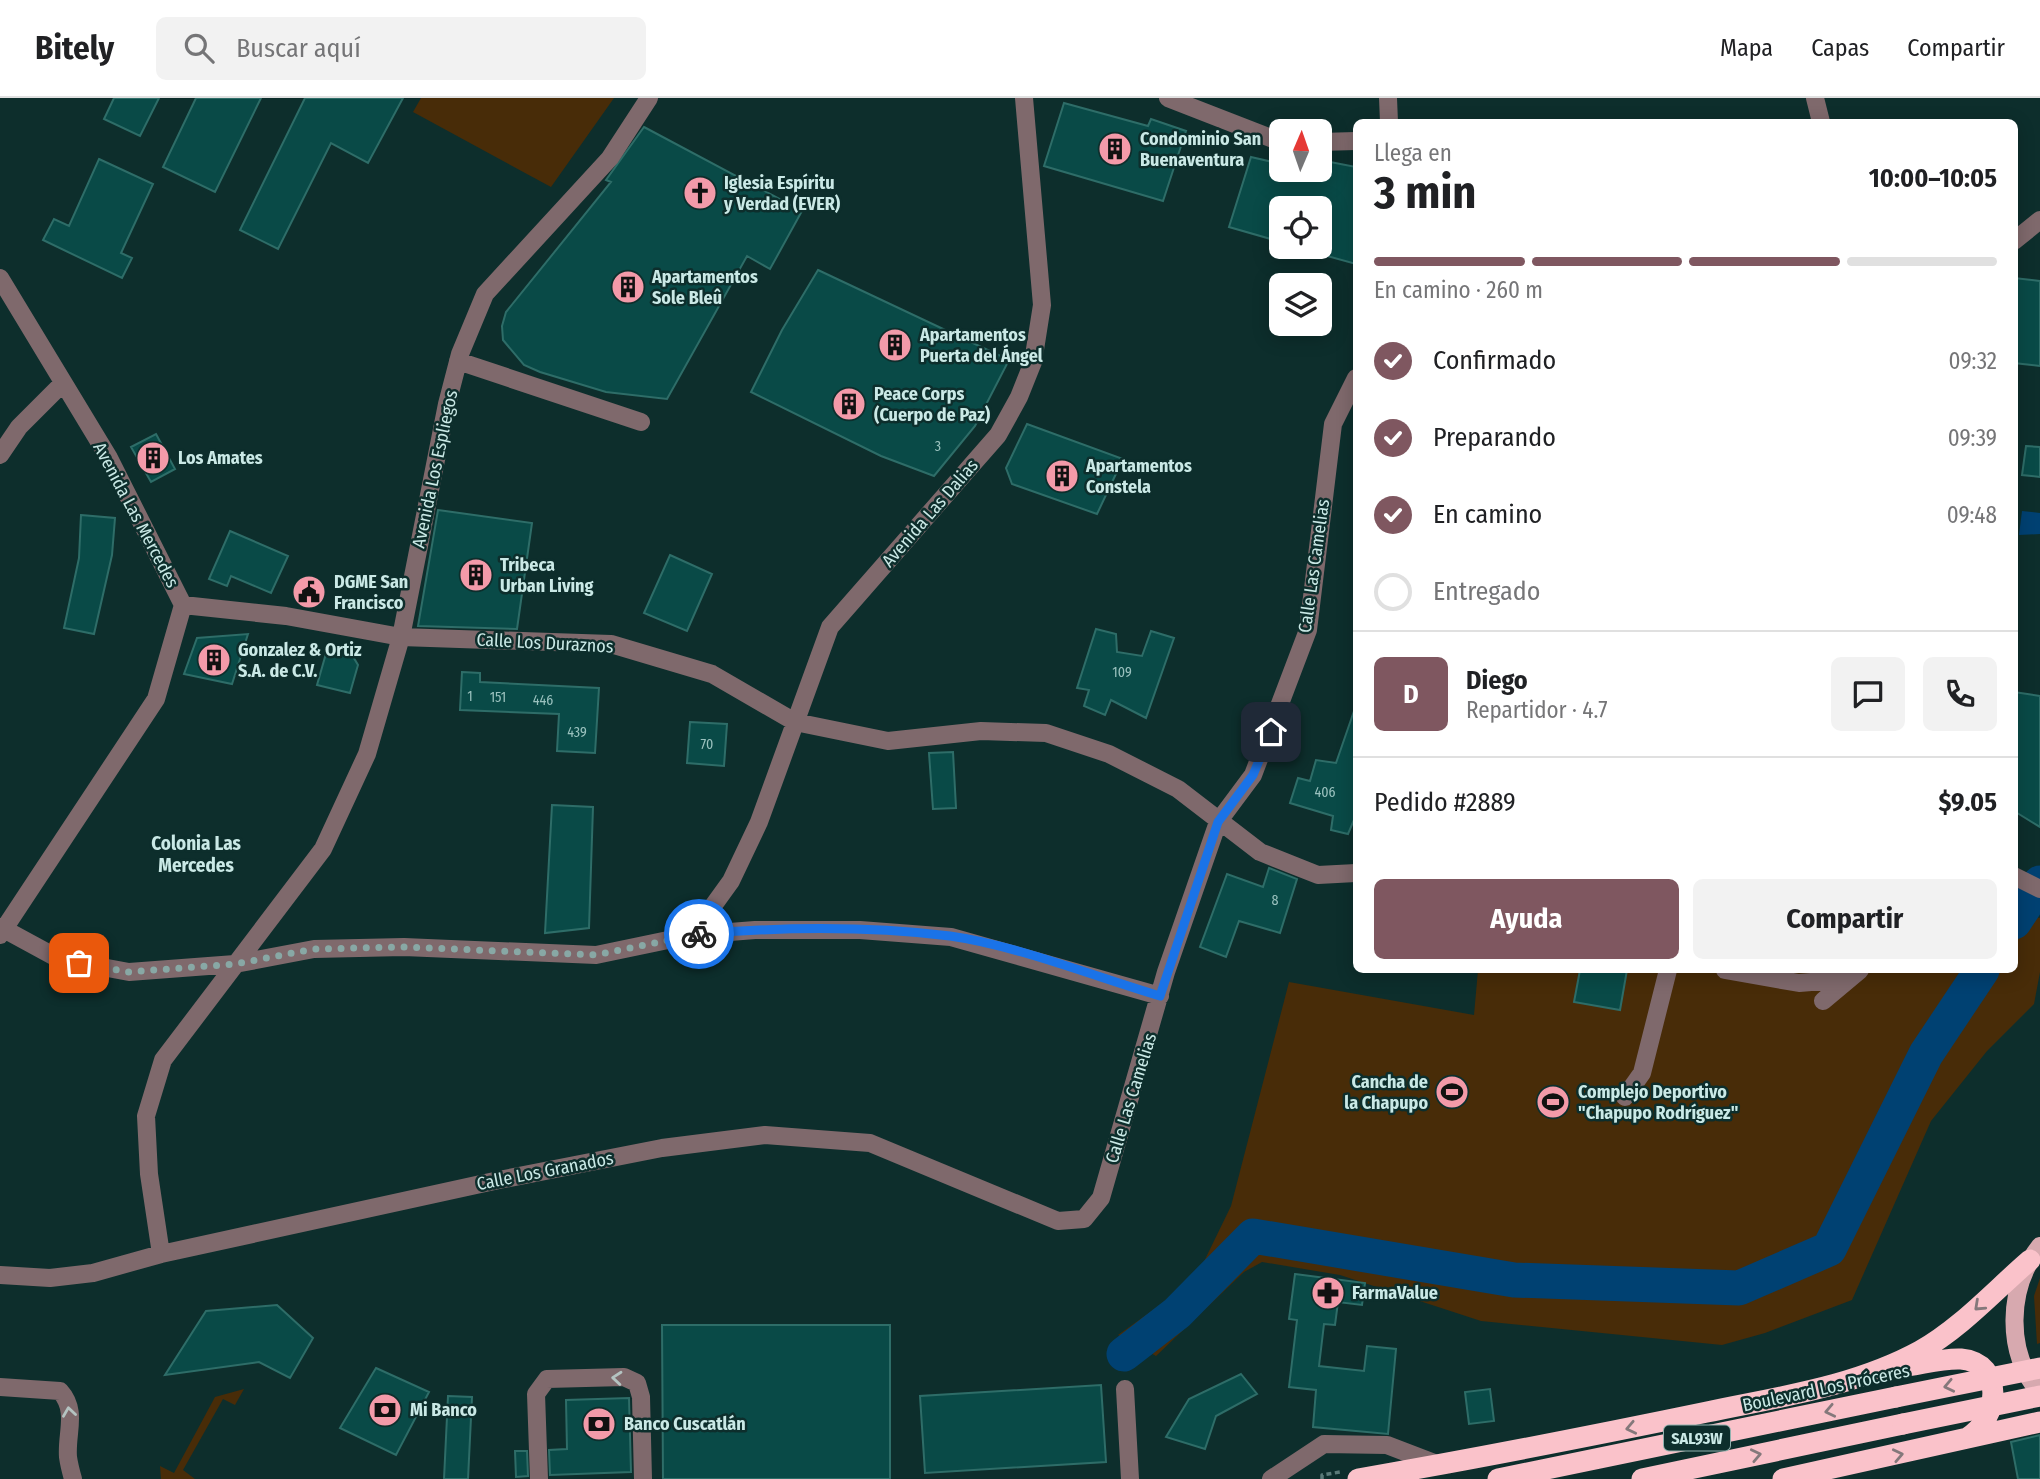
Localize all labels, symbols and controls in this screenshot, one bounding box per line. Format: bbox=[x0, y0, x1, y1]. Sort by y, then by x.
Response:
search box bbox=[156, 17, 646, 80]
text: Bitely bbox=[35, 28, 114, 68]
icon: search bbox=[180, 29, 218, 67]
text: Buscar aquí bbox=[236, 33, 361, 64]
text: Mapa bbox=[1720, 34, 1773, 62]
text: Capas bbox=[1811, 34, 1869, 62]
text: Compartir bbox=[1907, 34, 2005, 62]
north arrow bbox=[1269, 119, 1332, 182]
map controls bbox=[1269, 119, 1332, 336]
place label: Condominio San Buenaventura bbox=[1140, 128, 1261, 171]
building icon: Condominio San Buenaventura bbox=[1096, 130, 1134, 168]
text: Llega en bbox=[1374, 139, 1452, 167]
text: 10:00–10:05 bbox=[1869, 163, 1997, 194]
text: 3 min bbox=[1374, 165, 1476, 220]
place label: Iglesia Espíritu y Verdad (EVER) bbox=[723, 172, 841, 215]
church icon: Iglesia Espíritu y Verdad (EVER) bbox=[681, 174, 719, 212]
button: locate bbox=[1269, 196, 1332, 259]
place label: Apartamentos Sole Bleû bbox=[651, 266, 758, 309]
building icon: Apartamentos Sole Bleû bbox=[609, 268, 647, 306]
button: layers bbox=[1269, 273, 1332, 336]
text: En camino · 260 m bbox=[1374, 276, 1543, 304]
place label: Apartamentos Puerta del Ángel bbox=[919, 324, 1043, 367]
building icon: Apartamentos Puerta del Ángel bbox=[876, 326, 914, 364]
icon: check bbox=[1374, 342, 1412, 380]
text: Confirmado bbox=[1433, 345, 1556, 376]
text: 09:32 bbox=[1949, 347, 1997, 375]
place label: Peace Corps (Cuerpo de Paz) bbox=[874, 383, 991, 426]
building icon: Peace Corps (Cuerpo de Paz) bbox=[830, 385, 868, 423]
street label: Avenida Los Espliegos bbox=[407, 388, 463, 550]
icon: check bbox=[1374, 419, 1412, 457]
text: Preparando bbox=[1433, 422, 1556, 453]
text: 09:39 bbox=[1948, 424, 1997, 452]
house number: 3 bbox=[935, 438, 941, 455]
street label: Avenida Las Mercedes bbox=[88, 439, 184, 592]
building icon: Los Amates bbox=[134, 439, 172, 477]
place label: Los Amates bbox=[178, 447, 263, 469]
street label: Avenida Las Dalias bbox=[877, 454, 983, 572]
place label: Apartamentos Constela bbox=[1085, 455, 1192, 498]
building icon: Apartamentos Constela bbox=[1043, 457, 1081, 495]
icon: check bbox=[1374, 496, 1412, 534]
street label: Calle Las Camelias bbox=[1294, 497, 1334, 634]
text: En camino bbox=[1433, 499, 1542, 530]
text: 09:48 bbox=[1947, 501, 1997, 529]
place label: Tribeca Urban Living bbox=[500, 554, 593, 597]
building icon: Tribeca Urban Living bbox=[457, 556, 495, 594]
place label: DGME San Francisco bbox=[334, 571, 408, 614]
public building icon: DGME San Francisco bbox=[290, 573, 328, 611]
text: Entregado bbox=[1433, 576, 1540, 607]
street label: Calle Los Duraznos bbox=[476, 628, 614, 658]
place label: Gonzalez & Ortiz S.A. de C.V. bbox=[238, 639, 362, 682]
building icon: Gonzalez & Ortiz S.A. de C.V. bbox=[195, 641, 233, 679]
button: chat bbox=[1831, 657, 1905, 731]
button: phone bbox=[1923, 657, 1997, 731]
house number: 109 bbox=[1112, 664, 1132, 681]
text: Diego bbox=[1466, 665, 1528, 696]
text: D bbox=[1403, 679, 1419, 710]
house number: 1 bbox=[467, 688, 473, 705]
house number: 151 bbox=[490, 689, 506, 706]
house number: 446 bbox=[533, 692, 553, 709]
text: Repartidor · 4.7 bbox=[1466, 696, 1608, 724]
pin bbox=[1241, 702, 1301, 762]
icon: home bbox=[1252, 713, 1290, 751]
house number: 439 bbox=[567, 724, 587, 741]
house number: 70 bbox=[701, 736, 713, 753]
house number: 406 bbox=[1314, 784, 1336, 801]
text: Pedido #2889 bbox=[1374, 787, 1516, 818]
text: $9.05 bbox=[1938, 787, 1997, 818]
district label: Colonia Las Mercedes bbox=[151, 832, 241, 877]
button: Ayuda bbox=[1374, 879, 1679, 959]
button: Compartir bbox=[1693, 879, 1997, 959]
house number: 8 bbox=[1272, 892, 1279, 909]
courier bbox=[664, 899, 734, 969]
icon: bike bbox=[680, 915, 718, 953]
pin bbox=[49, 933, 109, 993]
icon: bag bbox=[60, 944, 98, 982]
street label: Calle Las Camelias bbox=[1101, 1030, 1161, 1166]
place label: Cancha de la Chapupo bbox=[1344, 1071, 1428, 1114]
sports icon: Cancha de la Chapupo bbox=[1433, 1073, 1471, 1111]
place label: Complejo Deportivo "Chapupo Rodríguez" bbox=[1578, 1081, 1738, 1124]
sports icon: Complejo Deportivo "Chapupo Rodríguez" bbox=[1534, 1083, 1572, 1121]
street label: Calle Los Granados bbox=[475, 1147, 616, 1195]
pharmacy icon: FarmaValue bbox=[1309, 1274, 1347, 1312]
place label: FarmaValue bbox=[1352, 1282, 1438, 1304]
one-way arrow bbox=[1974, 1297, 1987, 1310]
street label: Boulevard Los Próceres bbox=[1740, 1359, 1912, 1416]
one-way arrow bbox=[612, 1371, 623, 1386]
one-way arrow bbox=[1943, 1378, 1955, 1393]
bank icon: Mi Banco bbox=[366, 1391, 404, 1429]
place label: Mi Banco bbox=[410, 1399, 477, 1421]
one-way arrow bbox=[1824, 1403, 1836, 1418]
bank icon: Banco Cuscatlán bbox=[580, 1405, 618, 1443]
one-way arrow bbox=[61, 1406, 76, 1418]
place label: Banco Cuscatlán bbox=[624, 1413, 746, 1435]
one-way arrow bbox=[1625, 1419, 1637, 1434]
road number: SAL93W bbox=[1664, 1426, 1730, 1450]
one-way arrow bbox=[1750, 1448, 1762, 1463]
one-way arrow bbox=[1892, 1448, 1904, 1463]

